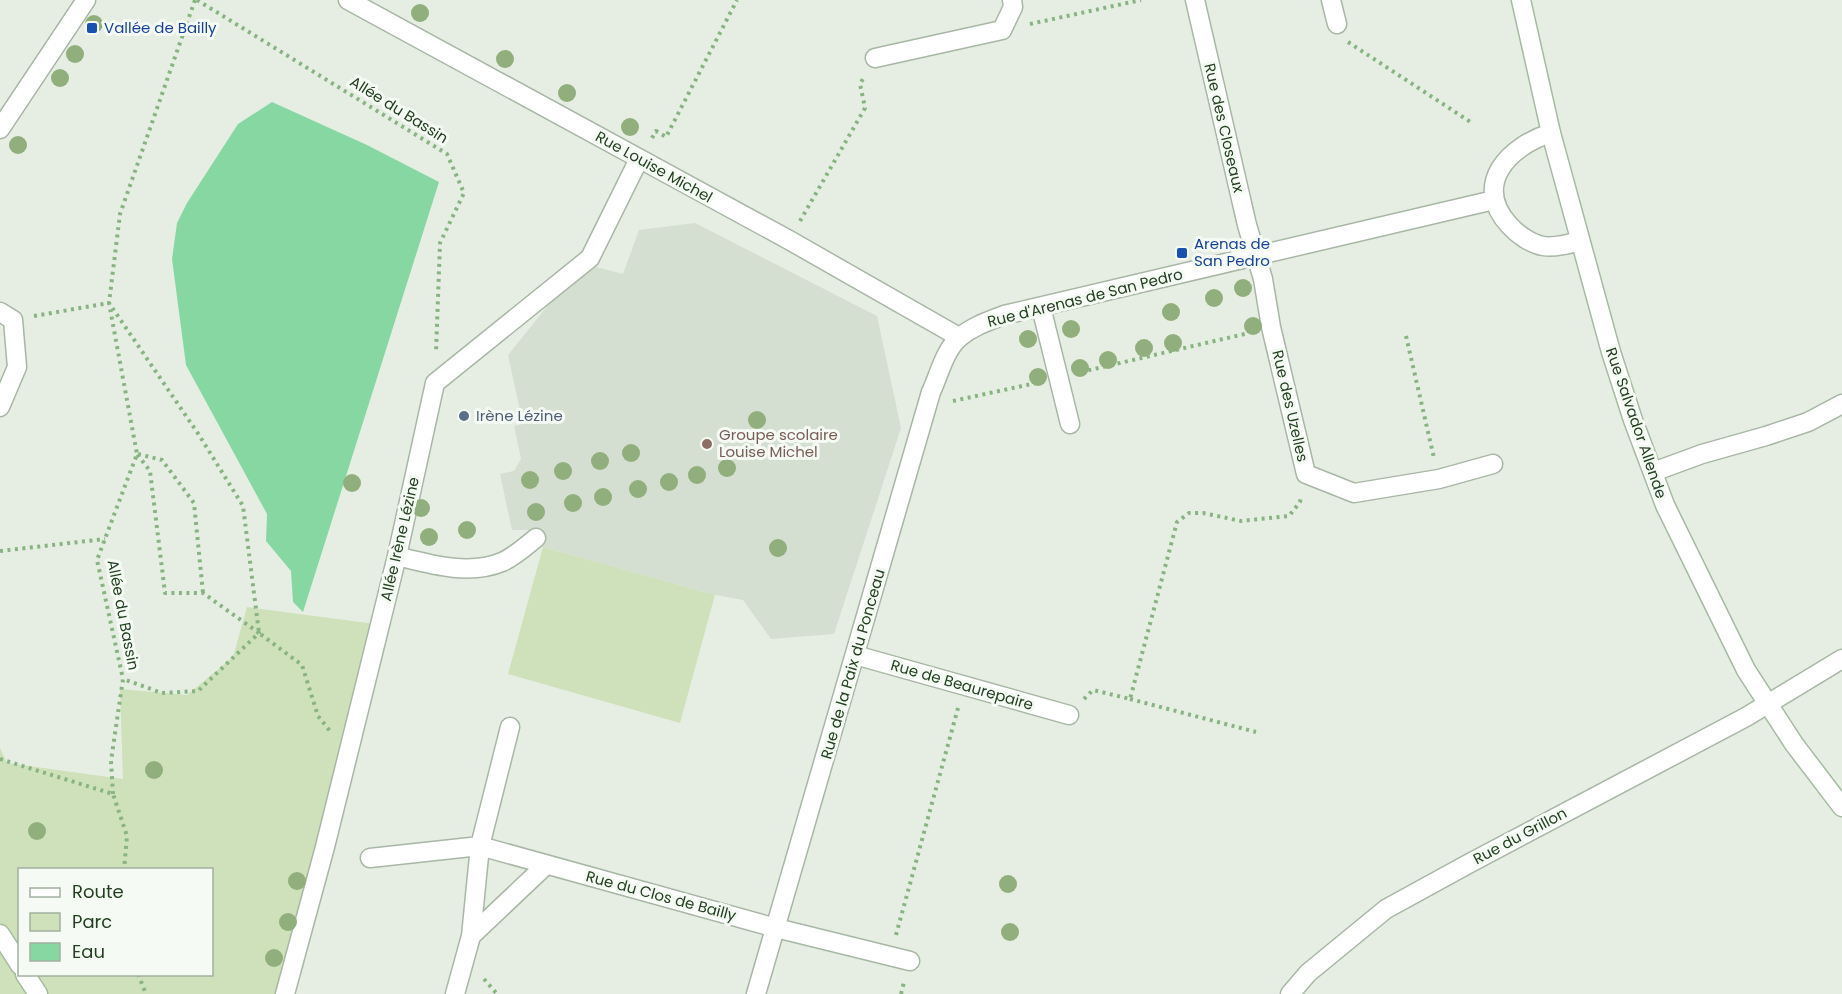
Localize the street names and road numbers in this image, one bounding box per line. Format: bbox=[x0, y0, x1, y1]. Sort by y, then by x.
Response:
street label: Rue des Closeaux bbox=[1199, 61, 1250, 195]
street label: Allée du Bassin bbox=[346, 71, 452, 148]
street label: Rue Louise Michel bbox=[592, 126, 717, 207]
street label: Rue d'Arenas de San Pedro bbox=[985, 263, 1185, 332]
street label: Rue Salvador Allende bbox=[1601, 345, 1672, 501]
street label: Rue des Uzelles bbox=[1267, 348, 1314, 464]
street label: Allée Irène Lézine bbox=[375, 475, 424, 603]
street label: Allée du Bassin bbox=[102, 558, 144, 672]
street label: Rue de la Paix du Ponceau bbox=[815, 566, 890, 761]
street label: Rue de Beaurepaire bbox=[888, 654, 1036, 715]
street label: Rue du Grillon bbox=[1469, 802, 1570, 869]
street label: Rue du Clos de Bailly bbox=[584, 865, 739, 926]

